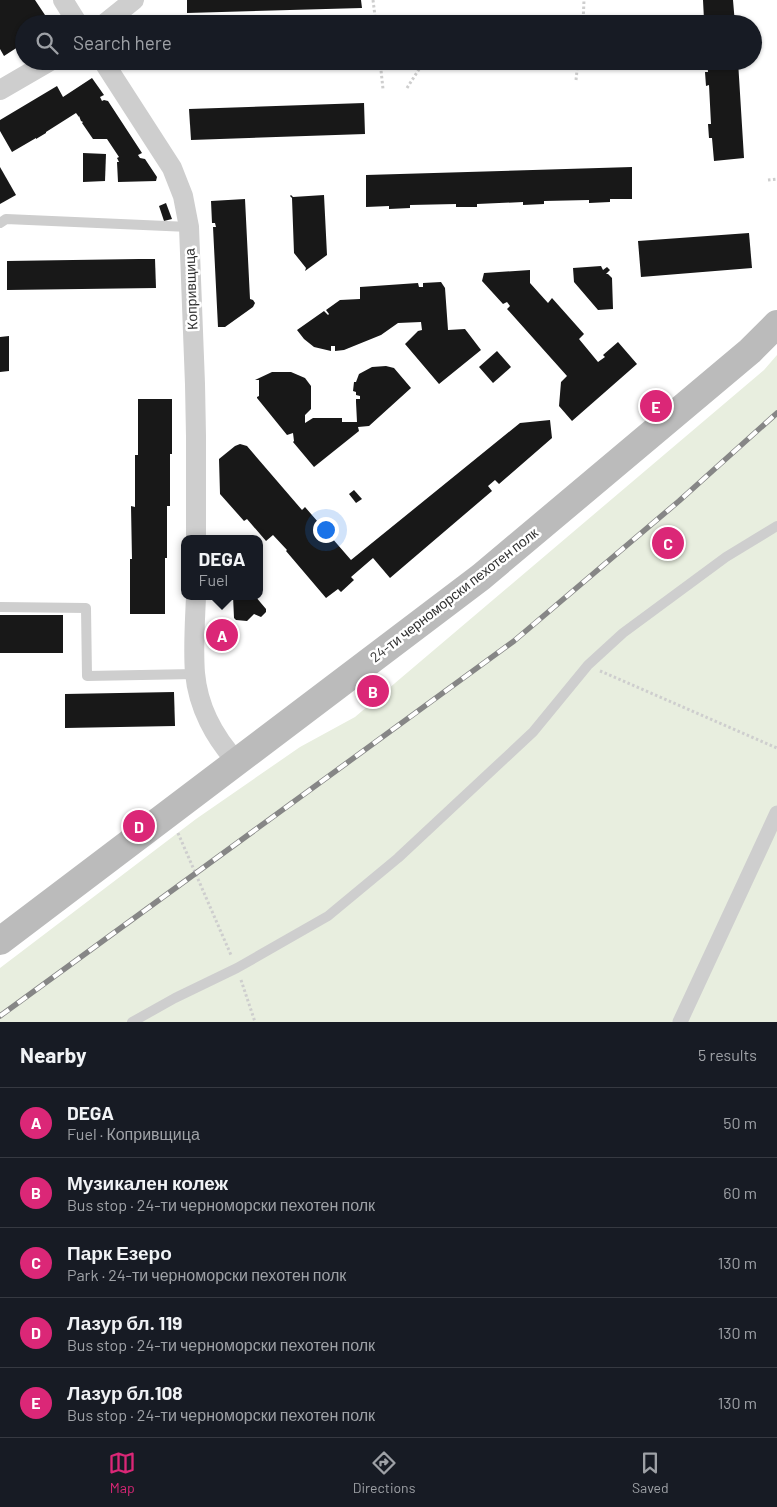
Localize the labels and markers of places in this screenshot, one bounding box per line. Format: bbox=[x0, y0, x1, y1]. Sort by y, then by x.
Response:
pin: E bbox=[640, 387, 672, 425]
pin: C bbox=[652, 524, 684, 562]
pin: A bbox=[206, 616, 238, 654]
pin: B bbox=[357, 672, 389, 710]
pin: D bbox=[123, 807, 155, 845]

